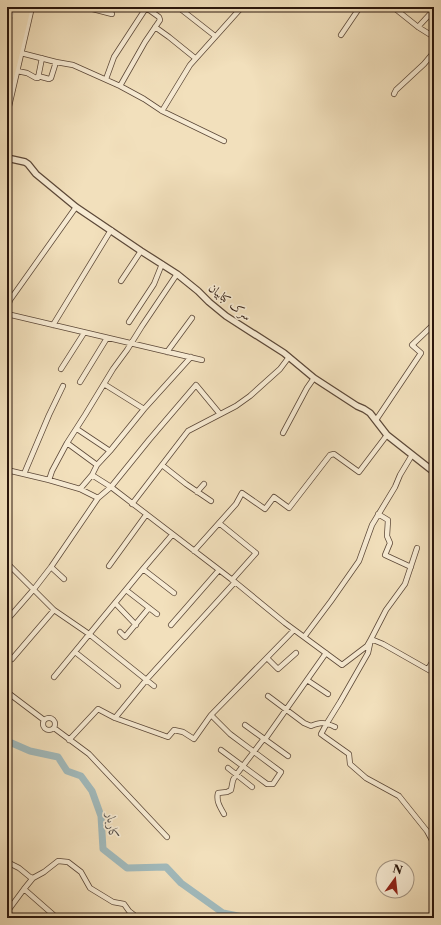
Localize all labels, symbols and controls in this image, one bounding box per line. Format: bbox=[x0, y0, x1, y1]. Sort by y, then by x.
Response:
street label: سرک کبابیان bbox=[205, 280, 255, 324]
water label: کاربار bbox=[102, 811, 123, 840]
north arrow bbox=[375, 859, 415, 899]
text: N bbox=[391, 861, 404, 877]

